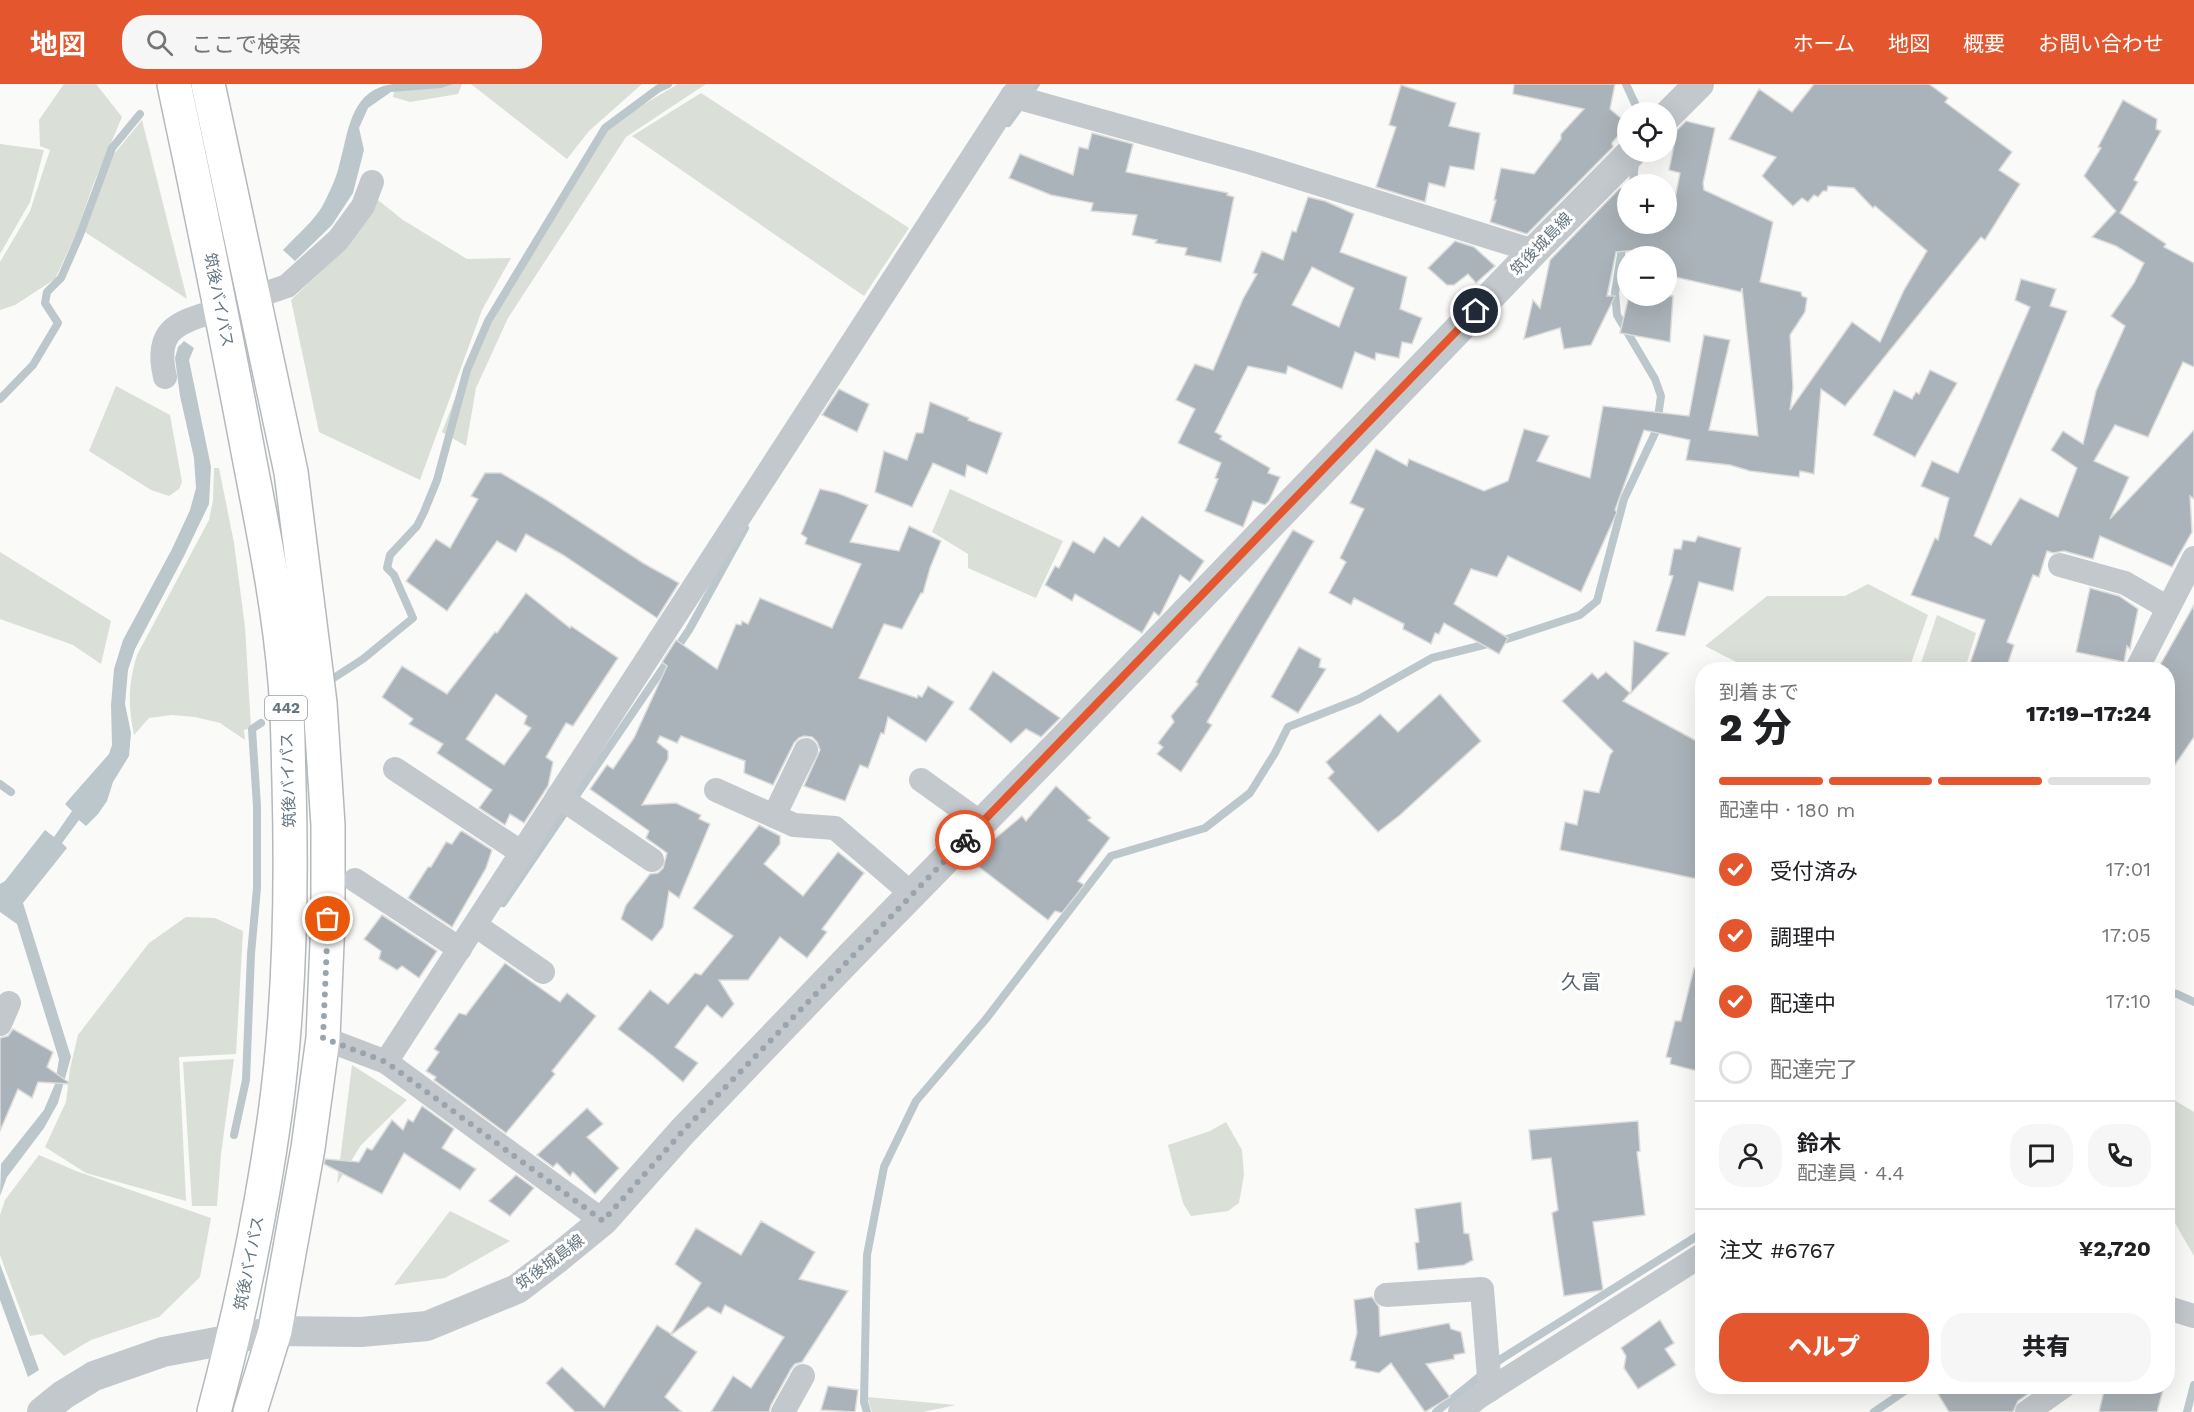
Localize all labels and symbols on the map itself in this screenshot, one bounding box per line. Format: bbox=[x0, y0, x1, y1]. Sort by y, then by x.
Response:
street label: 筑後城島線 bbox=[1506, 209, 1576, 279]
street label: 筑後バイパス bbox=[201, 251, 237, 349]
pin bbox=[1450, 285, 1501, 336]
road number: 442 bbox=[265, 696, 307, 720]
street label: 筑後バイパス bbox=[277, 732, 299, 828]
courier bbox=[935, 810, 995, 870]
pin bbox=[302, 893, 353, 944]
district label: 久富 bbox=[1561, 970, 1601, 994]
street label: 筑後バイパス bbox=[231, 1214, 267, 1312]
street label: 筑後城島線 bbox=[512, 1230, 588, 1294]

